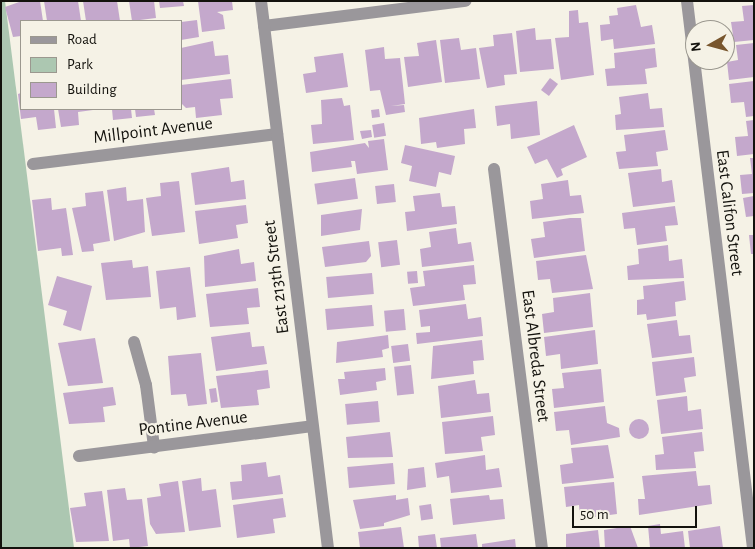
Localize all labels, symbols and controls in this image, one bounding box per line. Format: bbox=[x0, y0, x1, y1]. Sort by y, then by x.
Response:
legend bbox=[20, 20, 182, 110]
north arrow bbox=[685, 20, 735, 70]
text: Road bbox=[67, 32, 97, 47]
text: N bbox=[689, 41, 704, 52]
text: Park bbox=[67, 57, 93, 72]
text: Building bbox=[67, 82, 117, 97]
street label: Millpoint Avenue bbox=[92, 113, 214, 149]
street label: East Califon Street bbox=[711, 149, 747, 277]
street label: East 213th Street bbox=[259, 219, 295, 335]
street label: East Albreda Street bbox=[516, 289, 554, 423]
street label: Pontine Avenue bbox=[137, 407, 249, 441]
scale bar bbox=[575, 496, 700, 528]
text: 50 m bbox=[580, 507, 609, 522]

